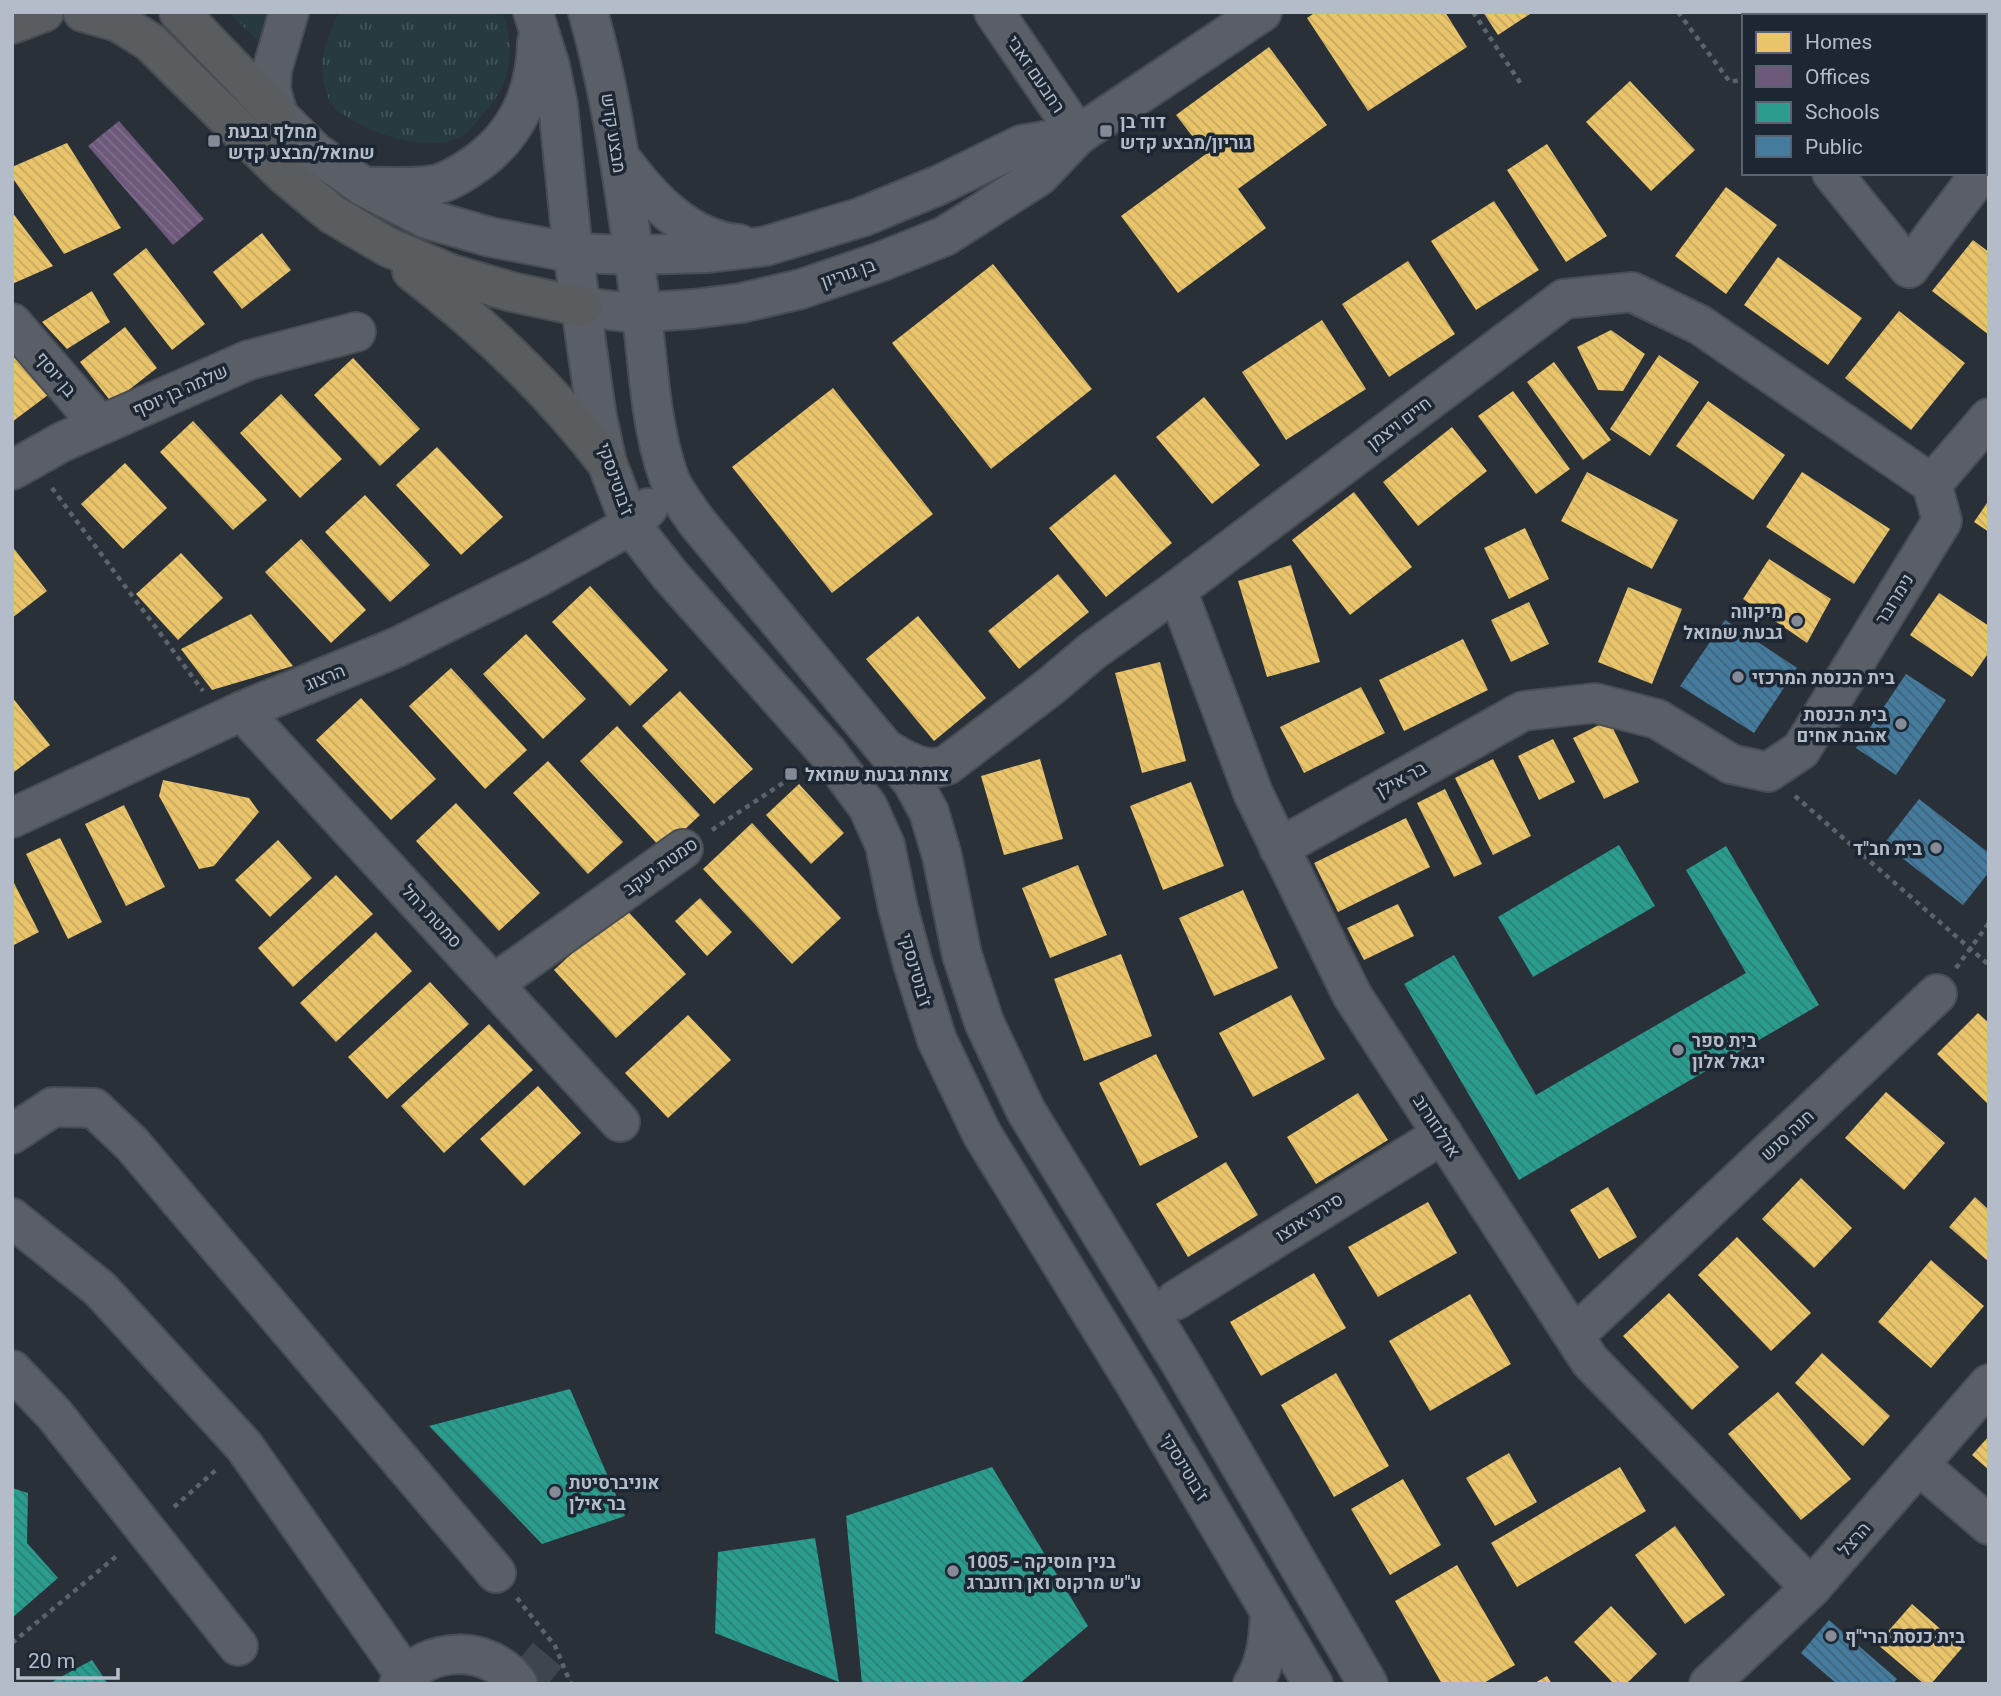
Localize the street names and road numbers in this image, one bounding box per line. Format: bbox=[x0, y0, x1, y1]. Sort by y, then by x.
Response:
street label: רחבעם זאבי bbox=[1003, 31, 1069, 117]
street label: מבצע קדש bbox=[597, 92, 631, 174]
street label: בן גוריון bbox=[818, 254, 878, 292]
street label: בן יוסף bbox=[31, 347, 81, 401]
street label: שלמה בן יוסף bbox=[129, 360, 231, 420]
street label: חיים ויצמן bbox=[1363, 392, 1435, 454]
street label: ז'בוטינסקי bbox=[594, 440, 638, 518]
street label: נימרובר bbox=[1870, 570, 1918, 628]
street label: הרצוג bbox=[302, 659, 348, 695]
street label: בר אילן bbox=[1372, 756, 1430, 801]
street label: סמטת יעקב bbox=[619, 833, 701, 899]
street label: סמטת רחל bbox=[397, 880, 467, 952]
street label: ז'בוטינסקי bbox=[896, 931, 936, 1009]
street label: ארלוזורוב bbox=[1409, 1091, 1465, 1161]
street label: חנה סנש bbox=[1756, 1105, 1818, 1165]
street label: סירני אנצו bbox=[1271, 1188, 1347, 1246]
street label: ז'בוטינסקי bbox=[1157, 1429, 1213, 1505]
street label: הרצל bbox=[1833, 1518, 1875, 1560]

